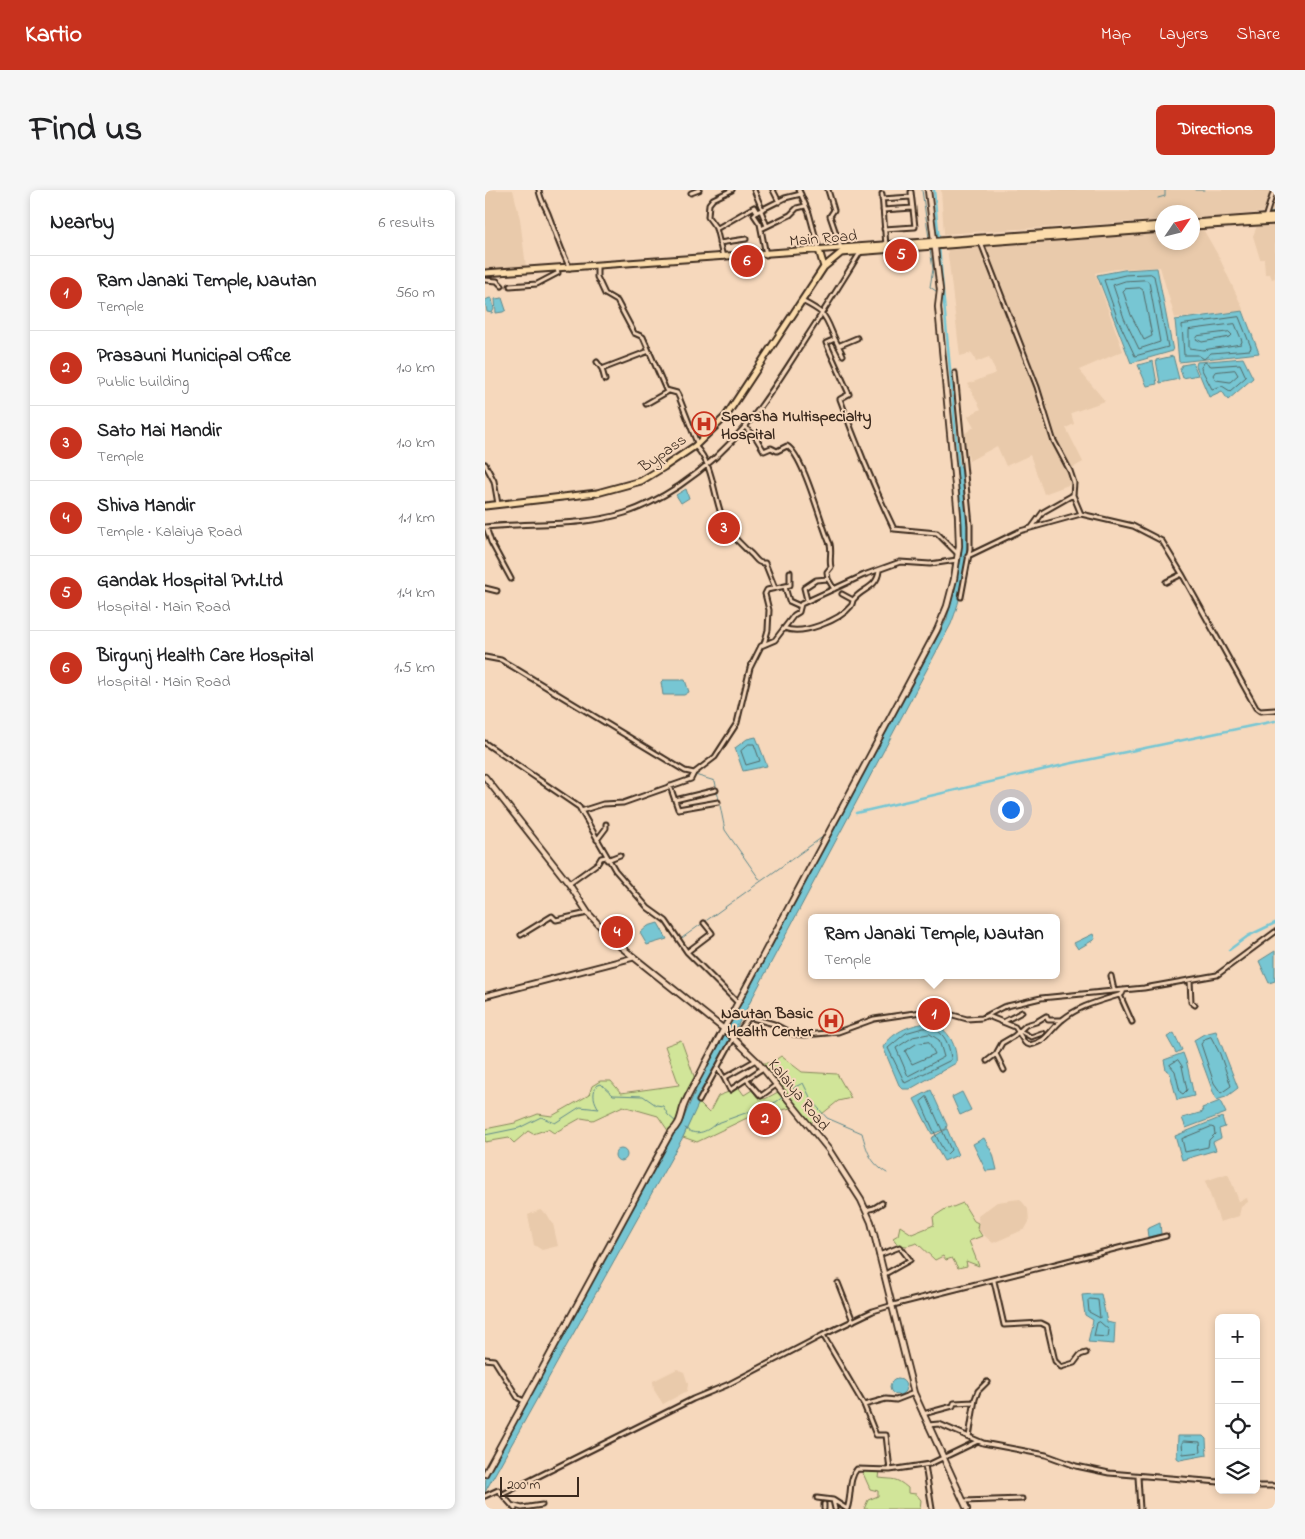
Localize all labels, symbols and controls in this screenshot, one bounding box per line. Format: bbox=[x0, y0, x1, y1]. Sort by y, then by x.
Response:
text: Kartio bbox=[25, 18, 82, 53]
text: Map bbox=[1101, 22, 1131, 48]
text: Layers bbox=[1159, 22, 1209, 48]
text: Share bbox=[1237, 22, 1280, 48]
text: Find us bbox=[30, 105, 142, 156]
button: Directions bbox=[1156, 105, 1275, 155]
north arrow bbox=[1155, 205, 1200, 250]
text: Nearby bbox=[50, 208, 114, 238]
text: 6 results bbox=[378, 211, 435, 235]
street label: Main Road bbox=[788, 224, 858, 254]
pin: 5 bbox=[885, 236, 917, 274]
pin: 6 bbox=[731, 242, 763, 280]
text: Ram Janaki Temple, Nautan bbox=[97, 268, 316, 295]
text: 1 bbox=[63, 281, 69, 305]
text: 560 m bbox=[395, 281, 435, 305]
text: Temple bbox=[97, 295, 144, 319]
text: Prasauni Municipal Office bbox=[97, 343, 291, 370]
text: 2 bbox=[62, 356, 70, 380]
text: 1.0 km bbox=[396, 356, 435, 380]
text: Public building bbox=[97, 370, 189, 394]
place label: Sparsha Multispecialty Hospital bbox=[721, 405, 871, 447]
hospital icon: Sparsha Multispecialty Hospital bbox=[691, 411, 717, 437]
text: Sato Mai Mandir bbox=[97, 418, 222, 445]
street label: Bypass bbox=[634, 429, 692, 479]
text: 3 bbox=[63, 431, 69, 455]
text: 1.0 km bbox=[396, 431, 435, 455]
text: Temple bbox=[97, 445, 144, 469]
text: Shiva Mandir bbox=[97, 493, 195, 520]
text: 4 bbox=[63, 506, 69, 530]
text: 1.1 km bbox=[398, 506, 435, 530]
pin: 3 bbox=[708, 509, 740, 547]
text: Temple · Kalaiya Road bbox=[97, 520, 242, 544]
text: Gandak Hospital Pvt.Ltd bbox=[97, 568, 283, 595]
text: 5 bbox=[61, 581, 71, 605]
text: 1.4 km bbox=[397, 581, 435, 605]
text: Hospital · Main Road bbox=[97, 595, 230, 619]
text: Birgunj Health Care Hospital bbox=[97, 643, 314, 670]
text: 6 bbox=[62, 656, 70, 680]
text: 1.5 km bbox=[394, 656, 435, 680]
text: Hospital · Main Road bbox=[97, 670, 230, 694]
your location bbox=[998, 797, 1024, 823]
pin: 4 bbox=[601, 913, 633, 951]
popup bbox=[808, 914, 1060, 979]
text: Ram Janaki Temple, Nautan bbox=[824, 921, 1044, 948]
text: Temple bbox=[824, 948, 871, 972]
pin: 1 bbox=[918, 995, 950, 1033]
place label: Nautan Basic Health Center bbox=[721, 1002, 814, 1044]
hospital icon: Nautan Basic Health Center bbox=[818, 1008, 844, 1034]
street label: Kalaiya Road bbox=[762, 1054, 835, 1137]
pin: 2 bbox=[749, 1100, 781, 1138]
map controls bbox=[1215, 1314, 1260, 1494]
button: + bbox=[1215, 1314, 1260, 1359]
button: − bbox=[1215, 1359, 1260, 1404]
button: locate bbox=[1215, 1404, 1260, 1449]
button: layers bbox=[1215, 1449, 1260, 1494]
scale bar bbox=[500, 1474, 579, 1497]
text: 200 m bbox=[507, 1475, 540, 1496]

